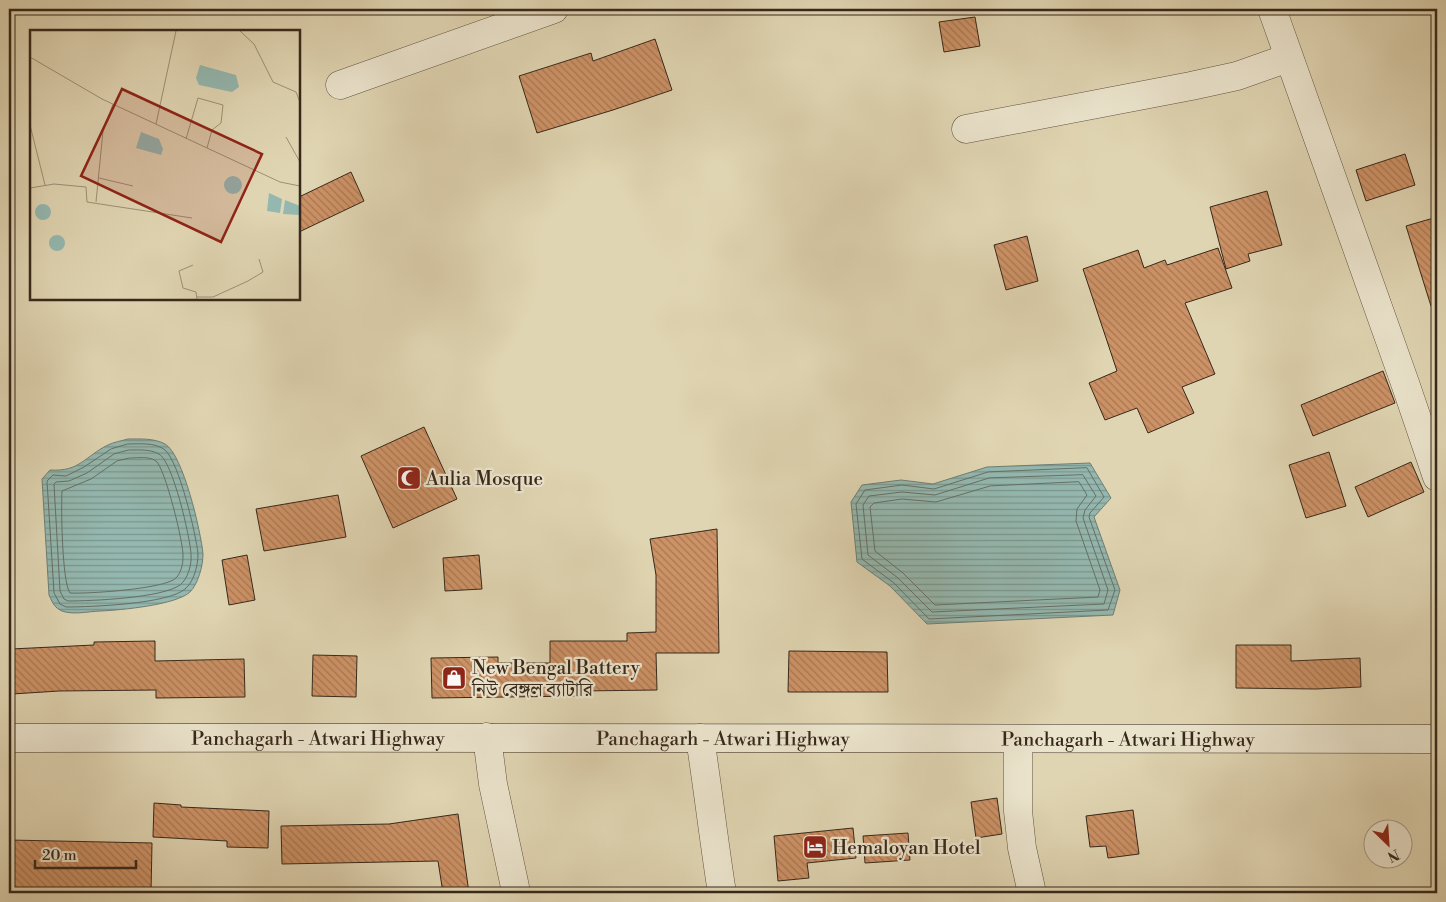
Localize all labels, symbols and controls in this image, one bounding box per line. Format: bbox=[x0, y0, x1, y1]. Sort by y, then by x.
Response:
inset map bbox=[30, 30, 300, 300]
mosque icon: Aulia Mosque bbox=[396, 465, 422, 491]
place label: Aulia Mosque bbox=[425, 467, 543, 491]
place label: New Bengal Battery নিউ বেঙ্গল ব্যাটারি bbox=[471, 656, 640, 702]
shop icon: New Bengal Battery নিউ বেঙ্গল ব্যাটারি bbox=[441, 665, 467, 691]
street label: Panchagarh - Atwari Highway bbox=[191, 727, 445, 751]
street label: Panchagarh - Atwari Highway bbox=[596, 727, 850, 751]
street label: Panchagarh - Atwari Highway bbox=[1001, 728, 1255, 752]
north arrow bbox=[1364, 820, 1414, 870]
hotel icon: Hemaloyan Hotel bbox=[802, 834, 828, 860]
place label: Hemaloyan Hotel bbox=[832, 836, 981, 860]
scale bar bbox=[35, 837, 136, 869]
text: N bbox=[1384, 844, 1402, 865]
text: 20 m bbox=[42, 846, 77, 865]

